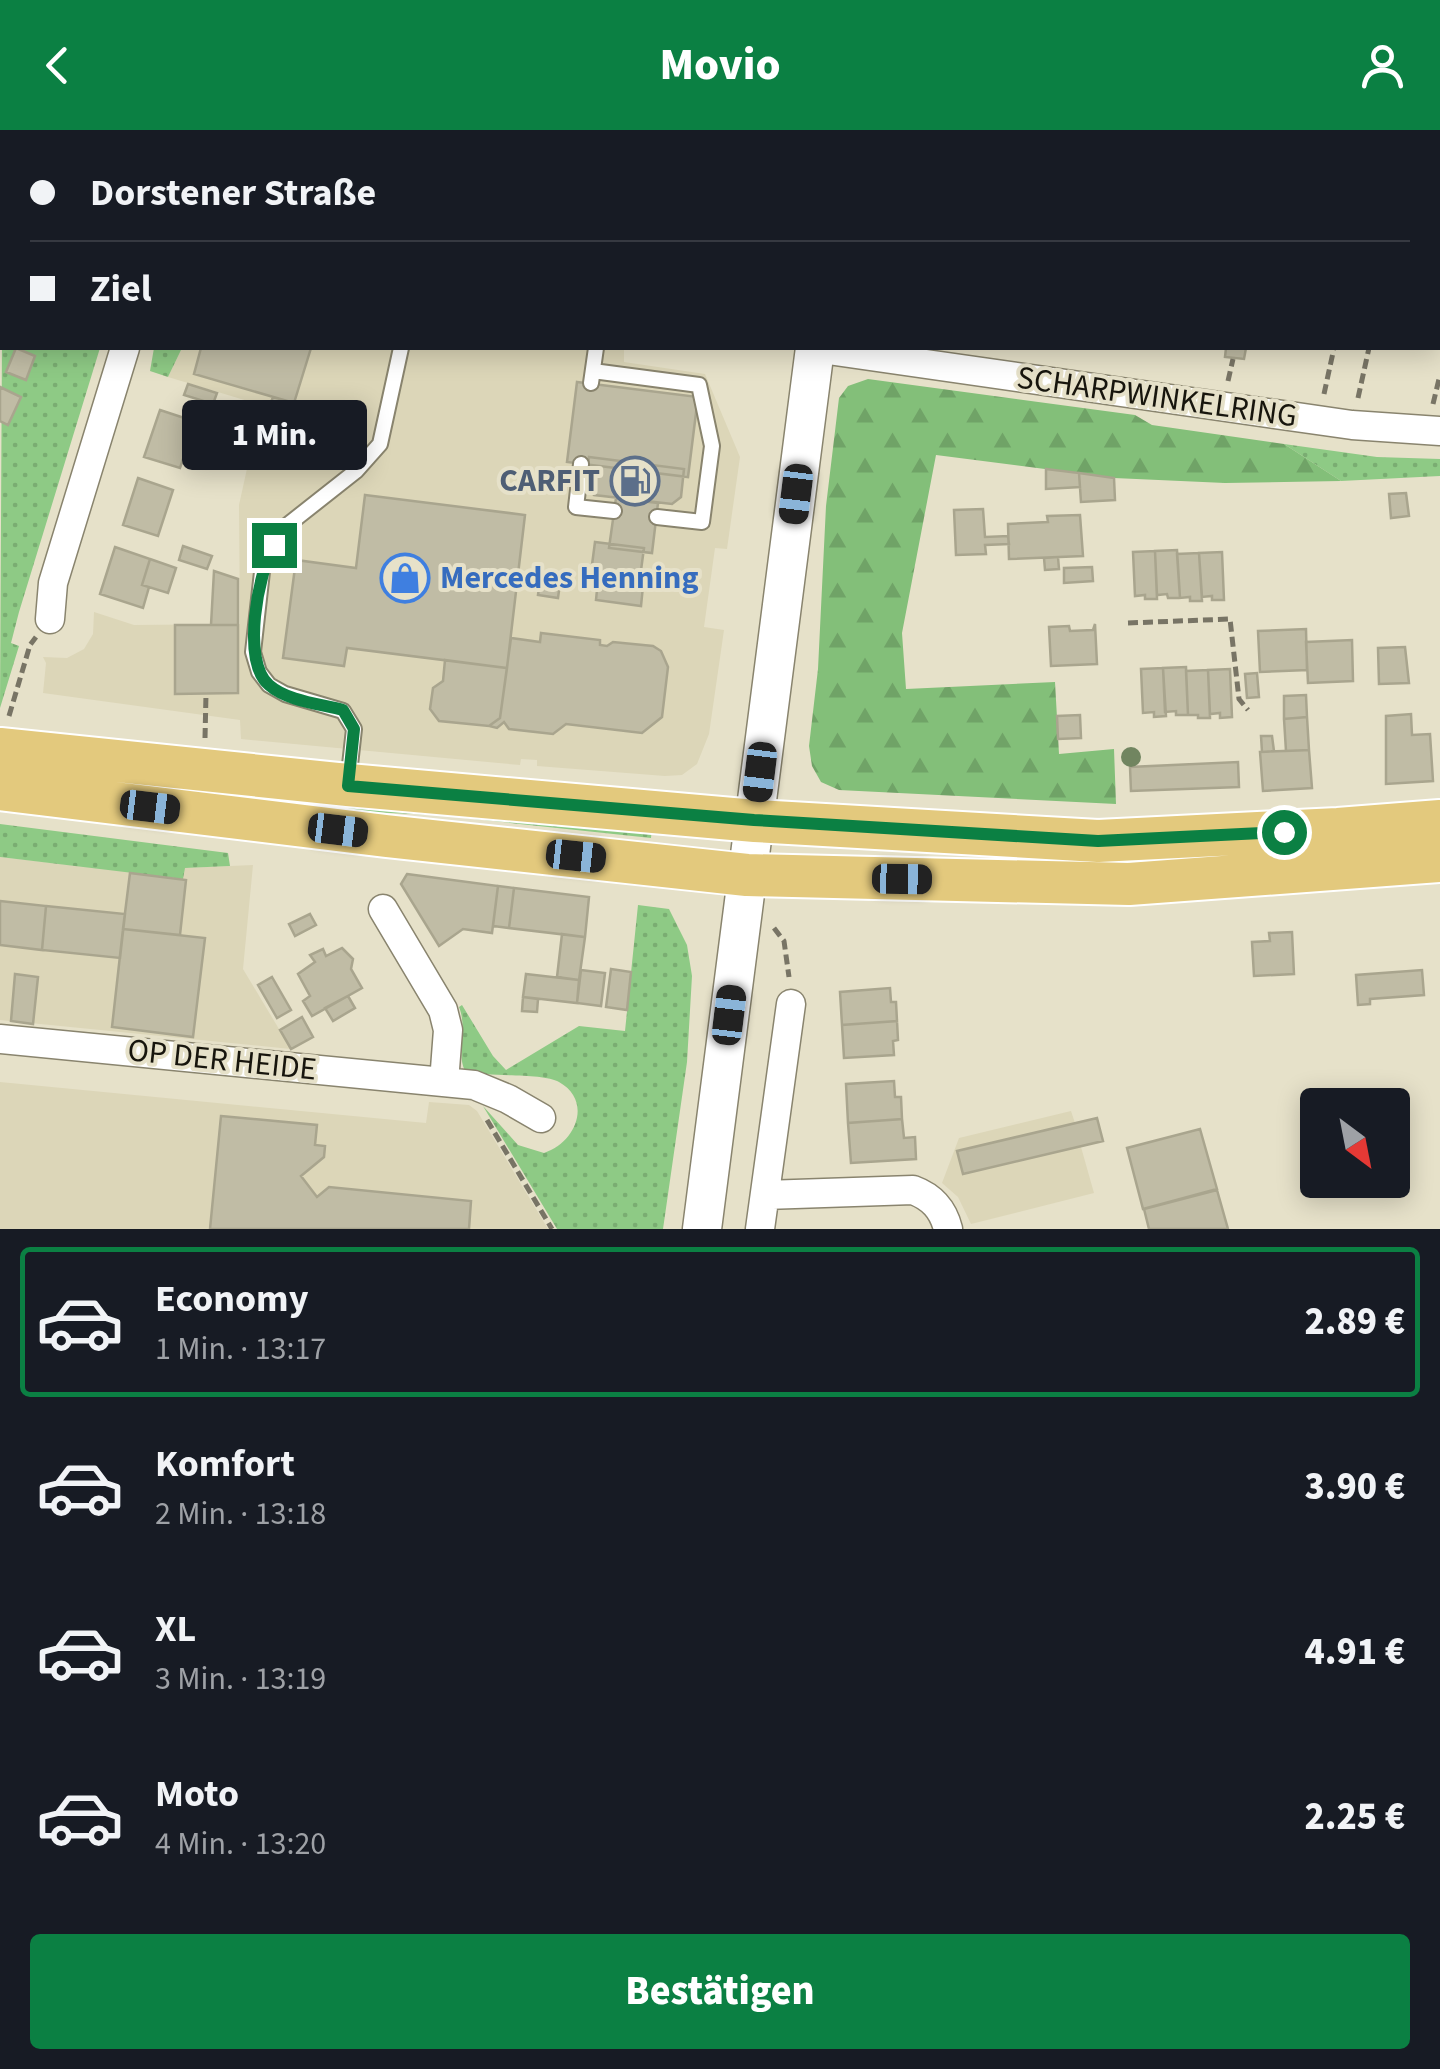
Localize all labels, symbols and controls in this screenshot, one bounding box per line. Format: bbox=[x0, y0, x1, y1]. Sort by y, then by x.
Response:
text: Movio bbox=[659, 33, 781, 97]
icon: back bbox=[30, 38, 85, 93]
icon: person bbox=[1355, 38, 1410, 93]
text: Dorstener Straße bbox=[90, 166, 376, 220]
text: Ziel bbox=[90, 262, 152, 316]
street label: SCHARPWINKELRING bbox=[1014, 355, 1300, 439]
callout: 1 Min. bbox=[182, 400, 366, 470]
text: 1 Min. bbox=[232, 412, 317, 458]
fuel station icon: CARFIT bbox=[609, 455, 661, 507]
place label: CARFIT bbox=[499, 458, 600, 504]
car bbox=[777, 462, 815, 526]
route end bbox=[252, 523, 297, 568]
shop icon: Mercedes Henning bbox=[379, 552, 431, 604]
place label: Mercedes Henning bbox=[440, 555, 699, 601]
car bbox=[741, 740, 779, 804]
car bbox=[118, 788, 182, 826]
route start bbox=[1262, 810, 1307, 855]
car bbox=[306, 811, 370, 849]
car bbox=[545, 838, 607, 874]
car bbox=[872, 863, 932, 895]
car bbox=[710, 983, 748, 1047]
street label: OP DER HEIDE bbox=[125, 1027, 319, 1093]
north arrow bbox=[1300, 1088, 1410, 1198]
map controls bbox=[1300, 1088, 1410, 1198]
text: Economy bbox=[155, 1272, 308, 1326]
icon: car bbox=[35, 1277, 125, 1367]
text: 2.89 € bbox=[1304, 1295, 1405, 1349]
text: 1 Min. · 13:17 bbox=[155, 1326, 326, 1372]
text: Komfort bbox=[155, 1437, 295, 1491]
icon: car bbox=[35, 1442, 125, 1532]
text: 3.90 € bbox=[1304, 1460, 1405, 1514]
text: 2 Min. · 13:18 bbox=[155, 1491, 326, 1537]
text: XL bbox=[155, 1602, 196, 1656]
icon: car bbox=[35, 1607, 125, 1697]
text: 4.91 € bbox=[1304, 1625, 1405, 1679]
text: 3 Min. · 13:19 bbox=[155, 1656, 326, 1702]
text: Moto bbox=[155, 1767, 239, 1821]
icon: car bbox=[35, 1772, 125, 1862]
text: 2.25 € bbox=[1304, 1790, 1405, 1844]
text: 4 Min. · 13:20 bbox=[155, 1821, 326, 1867]
button: Bestätigen bbox=[30, 1934, 1410, 2049]

